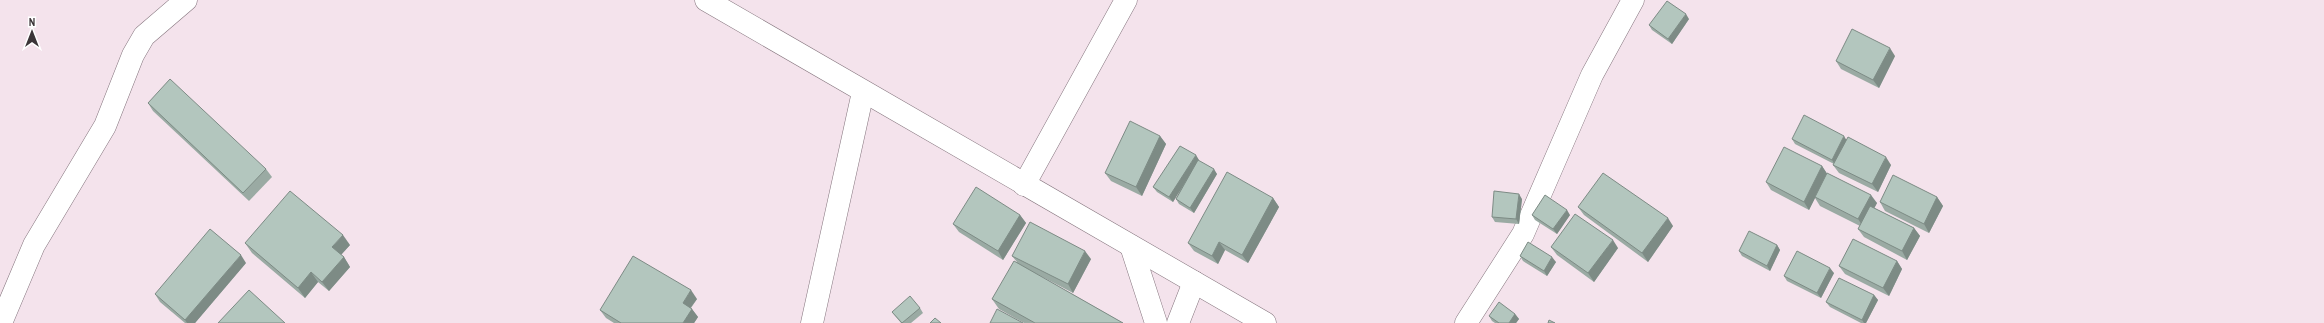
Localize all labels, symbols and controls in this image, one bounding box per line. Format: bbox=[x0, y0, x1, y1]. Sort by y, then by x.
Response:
north arrow bbox=[12, 12, 52, 52]
text: N bbox=[29, 15, 35, 29]

